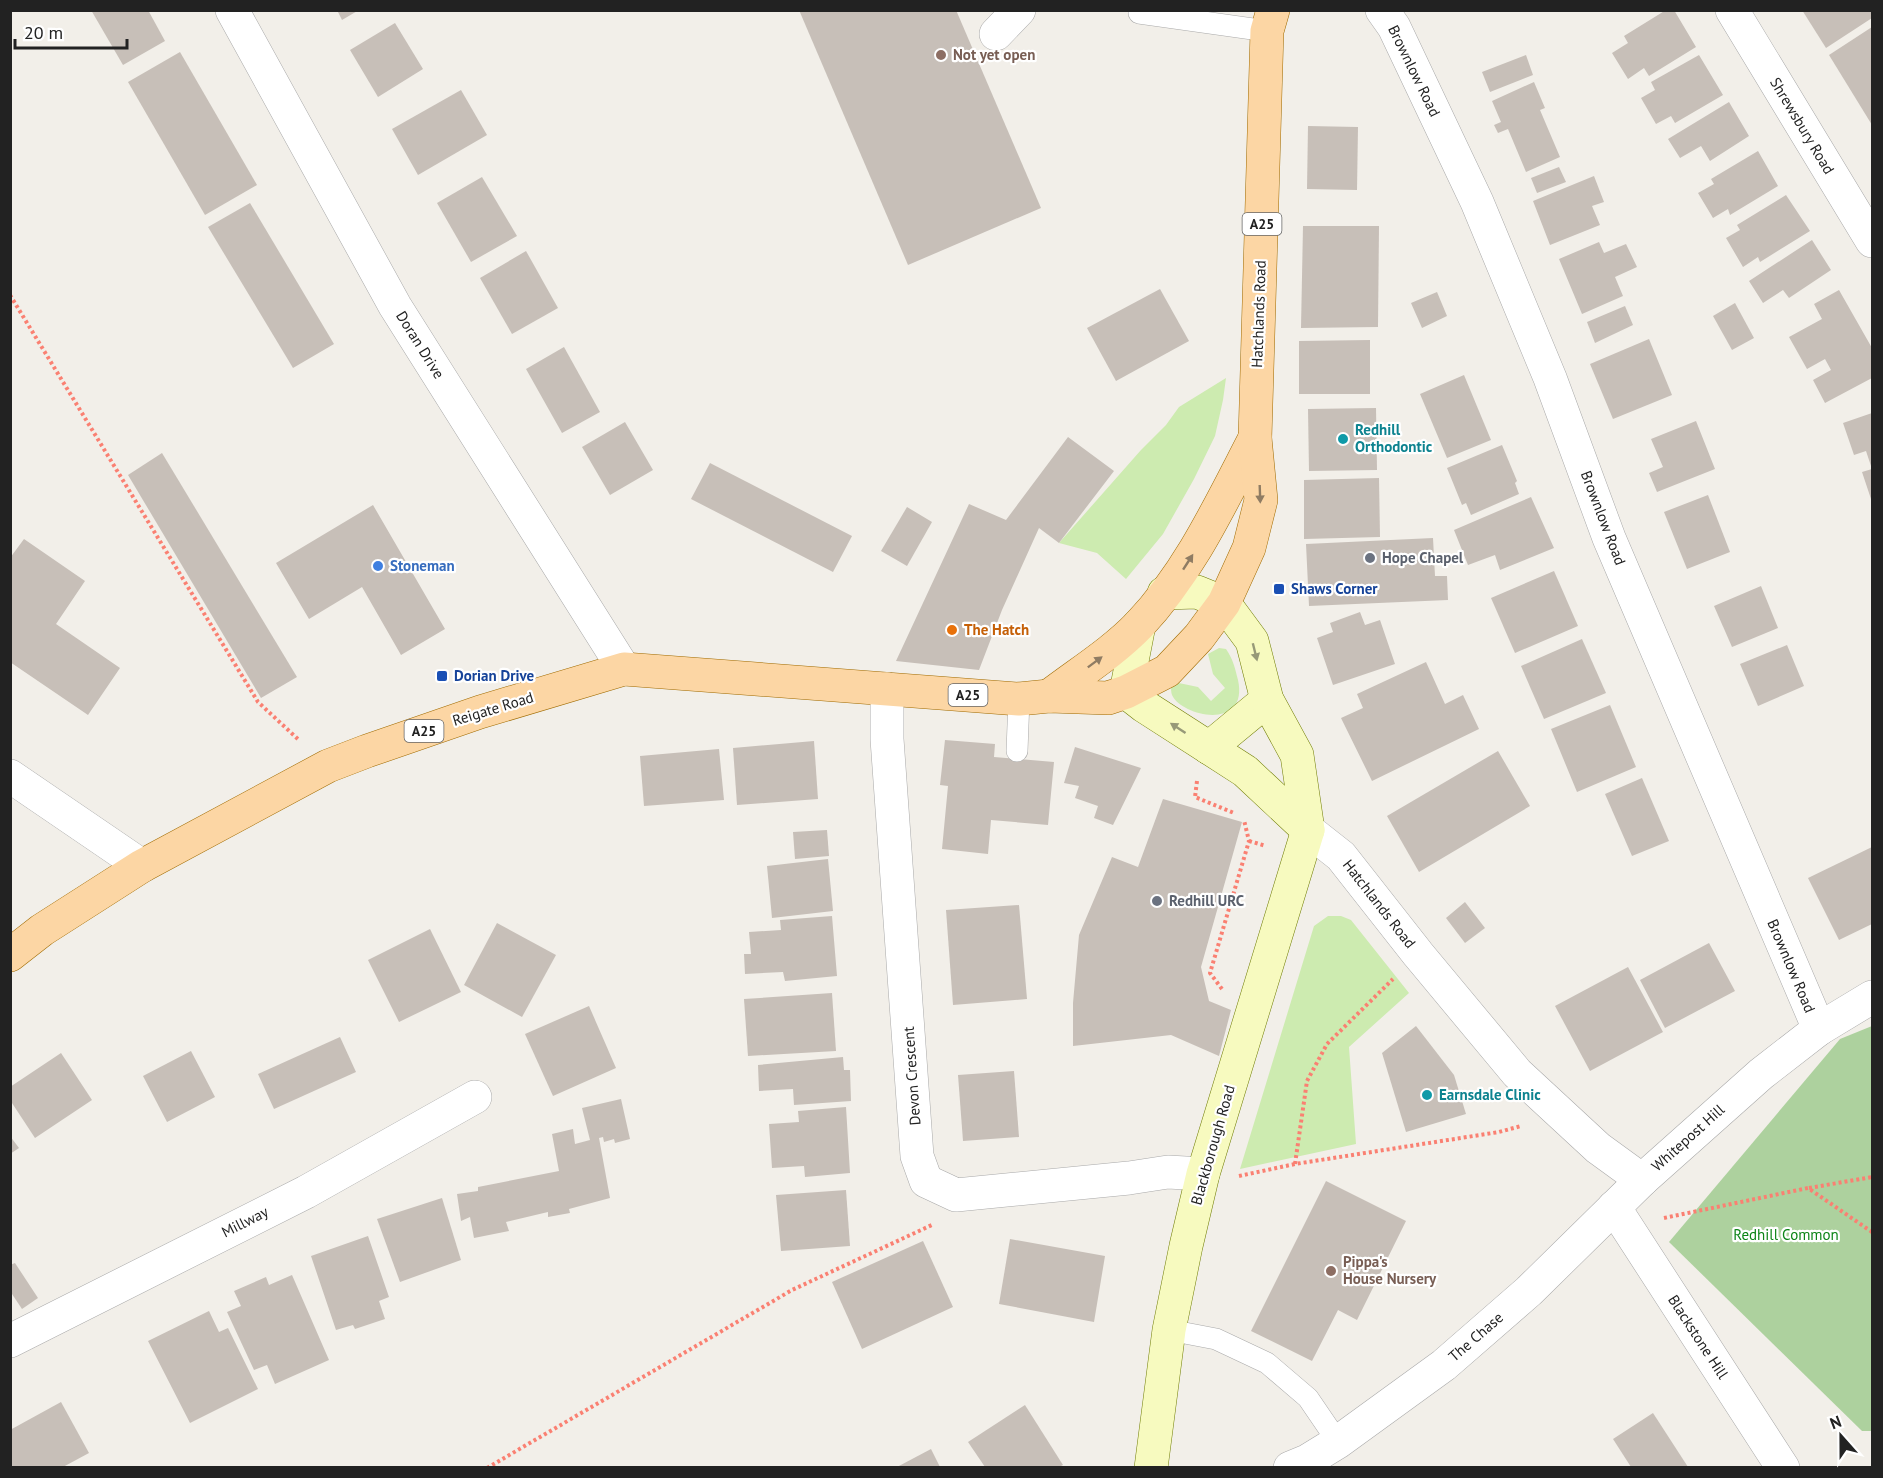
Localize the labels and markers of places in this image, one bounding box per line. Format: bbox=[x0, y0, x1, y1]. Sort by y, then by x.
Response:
place label: Not yet open bbox=[953, 45, 1035, 64]
marker: Not yet open bbox=[934, 48, 948, 62]
place label: Redhill Orthodontic bbox=[1355, 420, 1433, 456]
marker: Redhill Orthodontic bbox=[1336, 432, 1350, 446]
place label: Hope Chapel bbox=[1382, 548, 1464, 567]
marker: Hope Chapel bbox=[1363, 551, 1377, 565]
place label: Stoneman bbox=[390, 556, 455, 575]
marker: Stoneman bbox=[371, 559, 385, 573]
place label: Shaws Corner bbox=[1291, 579, 1378, 598]
marker: Shaws Corner bbox=[1272, 582, 1286, 596]
place label: The Hatch bbox=[964, 620, 1029, 639]
marker: The Hatch bbox=[945, 623, 959, 637]
place label: Dorian Drive bbox=[454, 666, 535, 685]
marker: Dorian Drive bbox=[435, 669, 449, 683]
place label: Redhill URC bbox=[1169, 891, 1245, 910]
marker: Redhill URC bbox=[1150, 894, 1164, 908]
place label: Earnsdale Clinic bbox=[1439, 1085, 1541, 1104]
marker: Earnsdale Clinic bbox=[1420, 1088, 1434, 1102]
place label: Pippa's House Nursery bbox=[1343, 1252, 1437, 1288]
marker: Pippa's House Nursery bbox=[1324, 1264, 1338, 1278]

